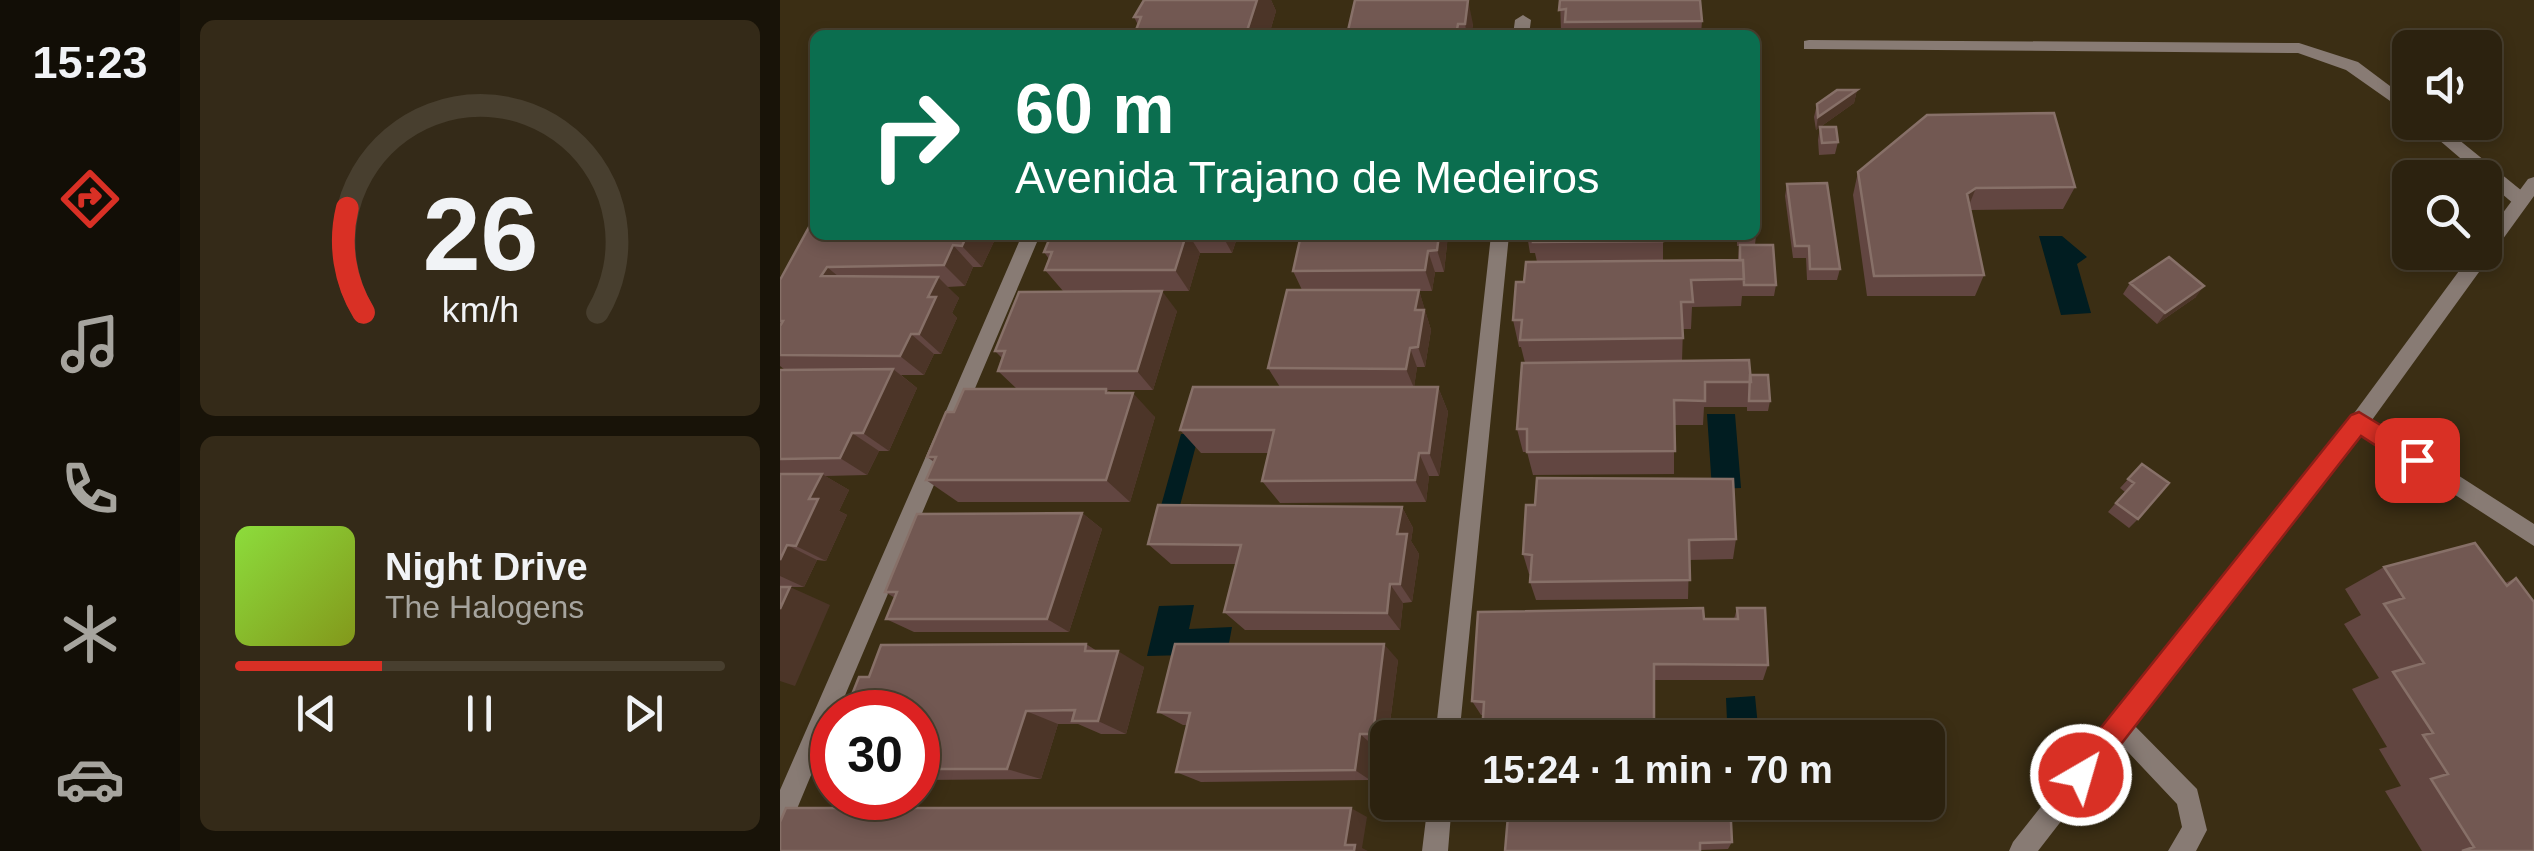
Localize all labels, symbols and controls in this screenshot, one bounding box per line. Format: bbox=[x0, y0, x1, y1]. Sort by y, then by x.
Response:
map controls bbox=[2392, 30, 2502, 270]
button: sound bbox=[2392, 30, 2502, 140]
text: 15:23 bbox=[32, 37, 148, 88]
icon: right bbox=[850, 70, 980, 200]
text: 60 m bbox=[1015, 70, 1175, 148]
text: Avenida Trajano de Medeiros bbox=[1015, 152, 1600, 203]
button: search bbox=[2392, 160, 2502, 270]
icon: directions bbox=[55, 164, 125, 234]
text: 26 bbox=[422, 176, 538, 292]
text: km/h bbox=[441, 290, 519, 330]
icon: music bbox=[55, 309, 125, 379]
pin bbox=[2375, 418, 2460, 503]
icon: arrive bbox=[2390, 433, 2445, 488]
icon: phone bbox=[55, 454, 125, 524]
text: Night Drive bbox=[385, 546, 588, 588]
text: The Halogens bbox=[385, 589, 584, 625]
icon: climate bbox=[55, 599, 125, 669]
icon: previous bbox=[289, 686, 344, 741]
icon: pause bbox=[452, 686, 507, 741]
icon: next bbox=[616, 686, 671, 741]
speed limit sign: 30 bbox=[810, 690, 940, 820]
position arrow bbox=[2029, 723, 2133, 827]
icon: car bbox=[55, 744, 125, 814]
text: 15:24 · 1 min · 70 m bbox=[1482, 749, 1833, 791]

